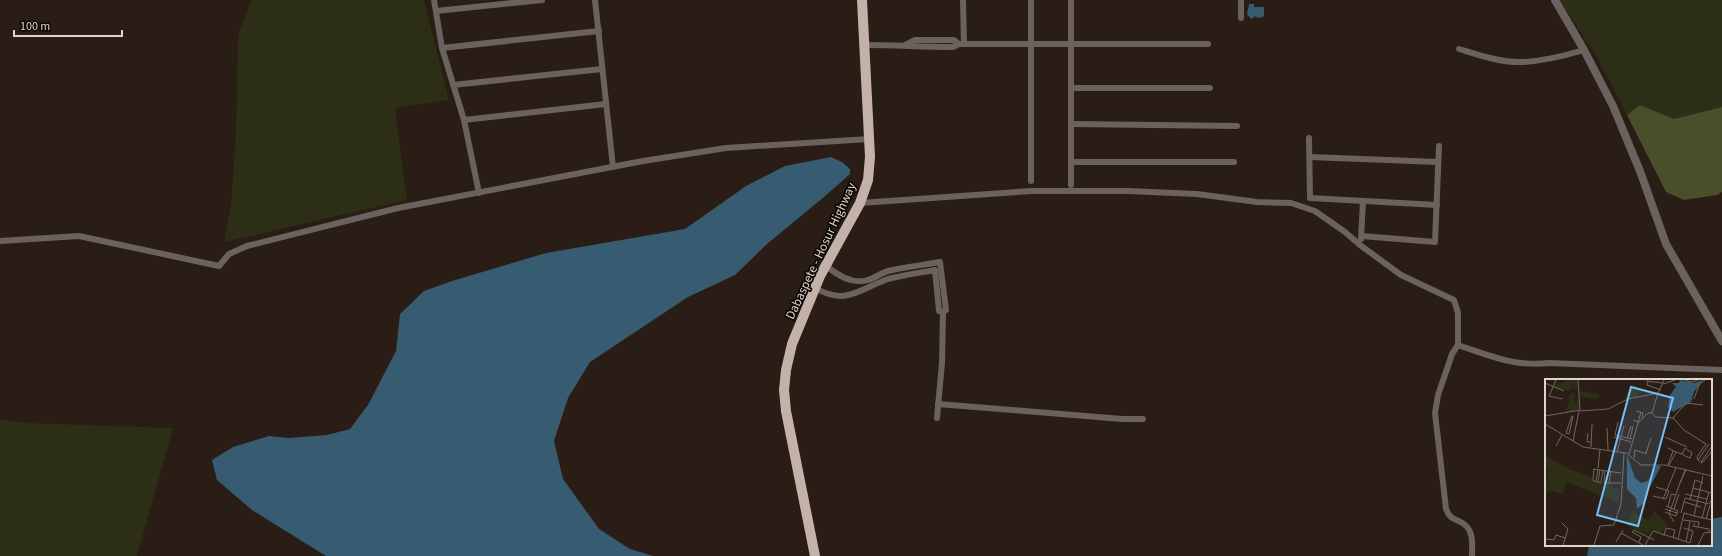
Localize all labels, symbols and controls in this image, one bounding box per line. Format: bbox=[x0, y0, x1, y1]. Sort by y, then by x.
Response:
scale bar bbox=[14, 12, 122, 38]
text: 100 m bbox=[20, 18, 50, 35]
street label: Dabaspete - Hosur Highway bbox=[781, 180, 861, 322]
inset map bbox=[1545, 379, 1712, 546]

